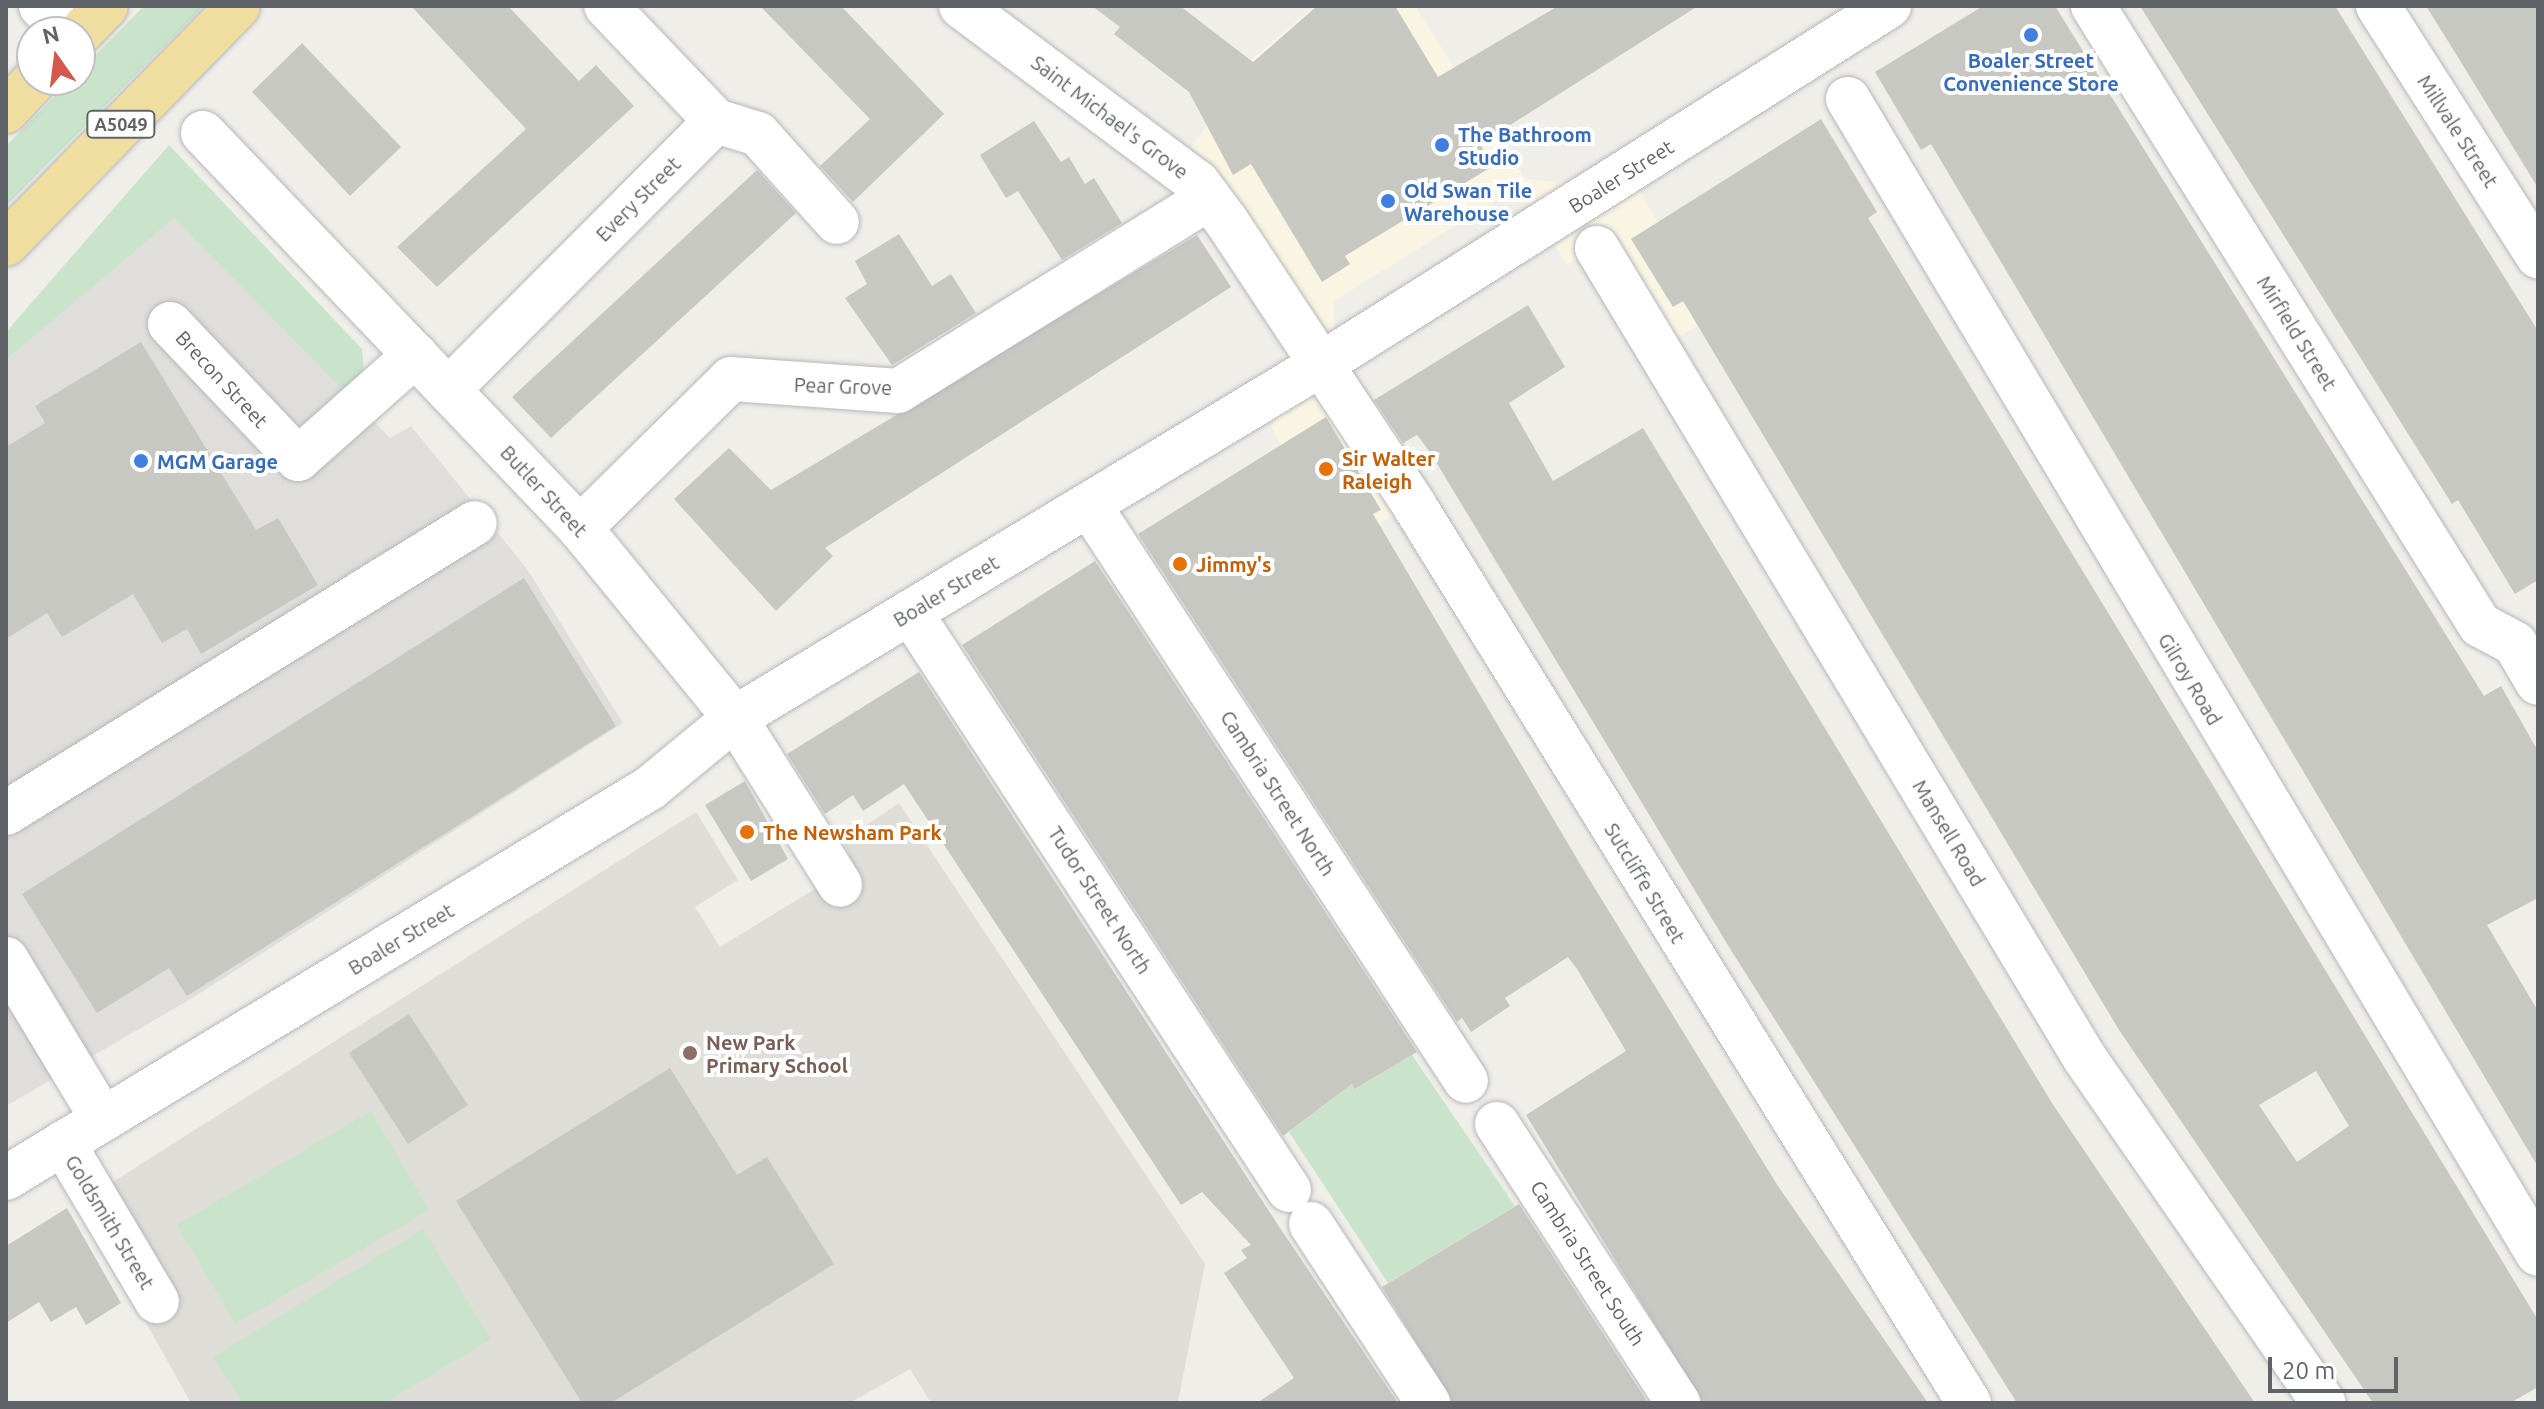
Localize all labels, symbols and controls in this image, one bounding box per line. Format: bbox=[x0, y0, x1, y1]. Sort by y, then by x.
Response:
north arrow bbox=[16, 16, 96, 96]
text: N bbox=[40, 20, 62, 48]
marker: Boaler Street Convenience Store bbox=[2022, 26, 2040, 44]
place label: Boaler Street Convenience Store bbox=[1943, 48, 2119, 95]
street label: Saint Michael's Grove bbox=[1027, 50, 1193, 184]
street label: Millvale Street bbox=[2413, 70, 2503, 192]
road number: A5049 bbox=[85, 110, 157, 138]
place label: The Bathroom Studio bbox=[1458, 122, 1592, 169]
street label: Boaler Street bbox=[1564, 134, 1678, 218]
marker: The Bathroom Studio bbox=[1433, 136, 1451, 154]
street label: Every Street bbox=[591, 152, 685, 246]
place label: Old Swan Tile Warehouse bbox=[1404, 178, 1532, 225]
marker: Old Swan Tile Warehouse bbox=[1379, 192, 1397, 210]
street label: Mirfield Street bbox=[2252, 271, 2342, 395]
street label: Brecon Street bbox=[171, 325, 273, 433]
street label: Pear Grove bbox=[793, 372, 893, 400]
street label: Butler Street bbox=[496, 440, 592, 542]
place label: Sir Walter Raleigh bbox=[1342, 446, 1435, 493]
place label: MGM Garage bbox=[157, 449, 278, 473]
marker: MGM Garage bbox=[132, 452, 150, 470]
marker: Sir Walter Raleigh bbox=[1317, 460, 1335, 478]
street label: Boaler Street bbox=[889, 550, 1003, 632]
place label: Jimmy's bbox=[1196, 552, 1271, 576]
marker: Jimmy's bbox=[1171, 555, 1189, 573]
street label: Gilroy Road bbox=[2153, 629, 2227, 729]
street label: Cambria Street North bbox=[1216, 706, 1340, 880]
street label: Mansell Road bbox=[1908, 775, 1990, 891]
street label: Sutcliffe Street bbox=[1600, 819, 1690, 947]
place label: The Newsham Park bbox=[763, 820, 942, 844]
street label: Tudor Street North bbox=[1043, 822, 1157, 978]
marker: The Newsham Park bbox=[738, 823, 756, 841]
street label: Boaler Street bbox=[344, 898, 458, 980]
place label: New Park Primary School bbox=[706, 1030, 848, 1077]
marker: New Park Primary School bbox=[681, 1044, 699, 1062]
street label: Goldsmith Street bbox=[60, 1151, 160, 1293]
street label: Cambria Street South bbox=[1526, 1176, 1650, 1350]
scale bar bbox=[2272, 1341, 2402, 1391]
text: 20 m bbox=[2282, 1357, 2335, 1384]

